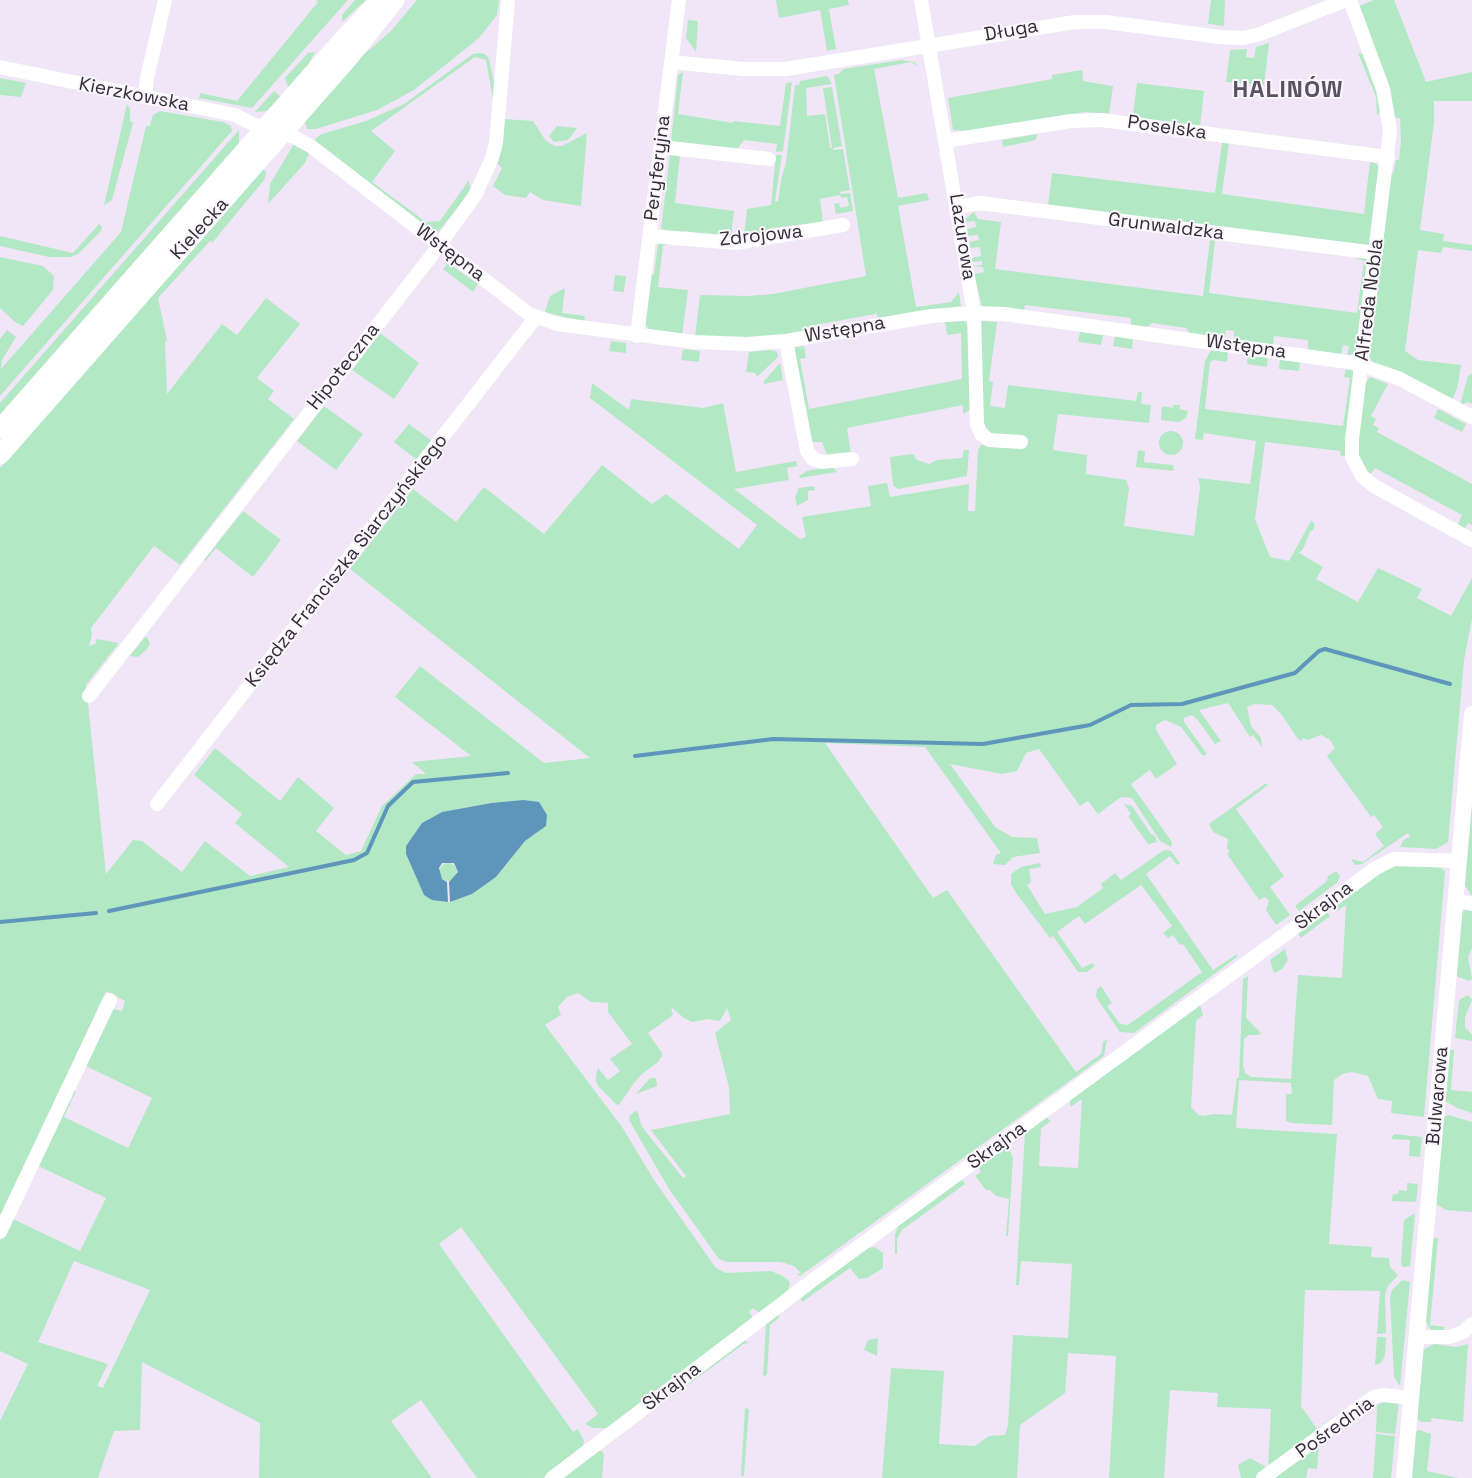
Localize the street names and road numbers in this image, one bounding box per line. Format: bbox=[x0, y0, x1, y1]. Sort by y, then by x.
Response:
street label: Długa bbox=[982, 15, 1040, 47]
street label: Kierzkowska bbox=[77, 73, 191, 117]
street label: Poselska bbox=[1126, 111, 1208, 145]
street label: Peryferyjna bbox=[640, 114, 676, 222]
street label: Lazurowa bbox=[944, 192, 980, 282]
street label: Kielecka bbox=[166, 193, 234, 265]
street label: Grunwaldzka bbox=[1107, 209, 1225, 245]
street label: Wstępna bbox=[411, 220, 489, 286]
street label: Zdrojowa bbox=[718, 220, 804, 252]
street label: Alfreda Nobla bbox=[1351, 237, 1389, 363]
street label: Wstępna bbox=[803, 312, 887, 348]
street label: Hipoteczna bbox=[303, 319, 385, 415]
street label: Wstępna bbox=[1204, 330, 1288, 364]
street label: Księdza Franciszka Siarczyńskiego bbox=[241, 430, 453, 692]
street label: Skrajna bbox=[1290, 877, 1358, 935]
street label: Bulwarowa bbox=[1422, 1046, 1454, 1146]
street label: Skrajna bbox=[963, 1117, 1031, 1175]
street label: Skrajna bbox=[638, 1358, 706, 1416]
street label: Pośrednia bbox=[1292, 1392, 1378, 1464]

